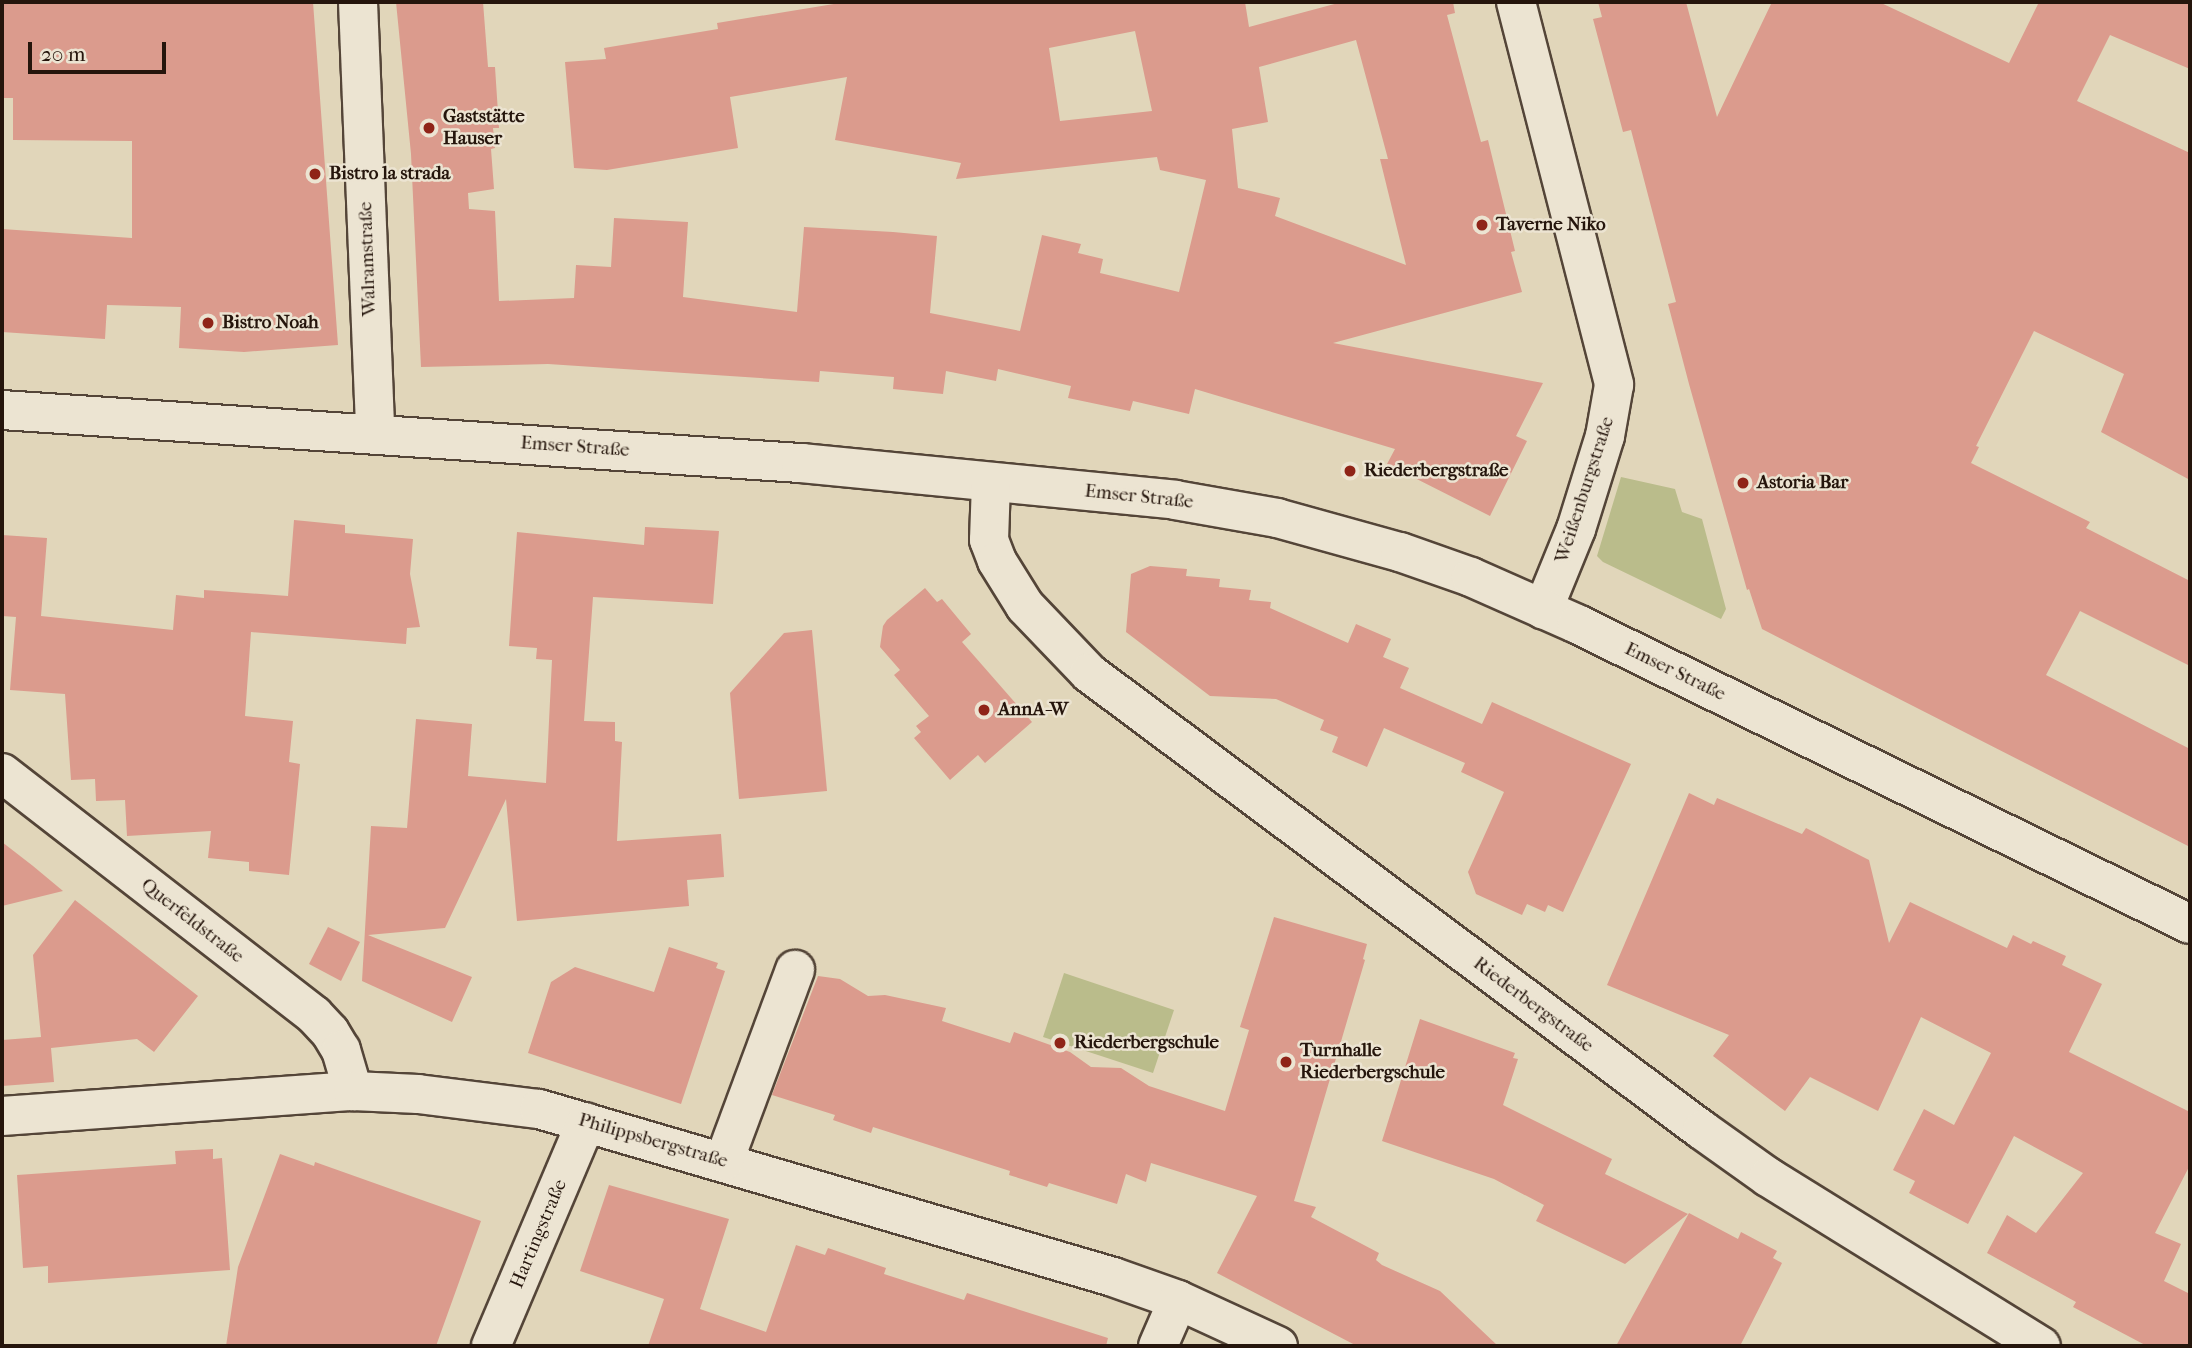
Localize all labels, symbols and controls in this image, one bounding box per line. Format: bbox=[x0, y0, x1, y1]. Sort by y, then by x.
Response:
scale bar bbox=[32, 28, 170, 72]
text: 20 m bbox=[41, 42, 85, 66]
place label: Gaststätte Hauser bbox=[443, 106, 525, 150]
marker: Gaststätte Hauser bbox=[421, 120, 437, 136]
place label: Bistro la strada bbox=[329, 163, 450, 185]
marker: Bistro la strada bbox=[307, 166, 323, 182]
street label: Walramstraße bbox=[355, 201, 381, 317]
place label: Taverne Niko bbox=[1496, 214, 1606, 236]
marker: Taverne Niko bbox=[1474, 217, 1490, 233]
place label: Bistro Noah bbox=[222, 312, 319, 334]
marker: Bistro Noah bbox=[200, 315, 216, 331]
street label: Weißenburgstraße bbox=[1551, 414, 1619, 566]
street label: Emser Straße bbox=[520, 432, 630, 462]
place label: Riederbergstraße bbox=[1364, 460, 1508, 482]
marker: Riederbergstraße bbox=[1342, 463, 1358, 479]
place label: Astoria Bar bbox=[1757, 472, 1848, 494]
marker: Astoria Bar bbox=[1735, 475, 1751, 491]
street label: Emser Straße bbox=[1083, 480, 1195, 514]
street label: Emser Straße bbox=[1621, 638, 1729, 706]
place label: AnnA-W bbox=[998, 699, 1068, 721]
marker: AnnA-W bbox=[976, 702, 992, 718]
street label: Querfeldstraße bbox=[136, 874, 248, 968]
street label: Riederbergstraße bbox=[1468, 952, 1598, 1058]
place label: Riederbergschule bbox=[1074, 1032, 1219, 1054]
marker: Riederbergschule bbox=[1052, 1035, 1068, 1051]
place label: Turnhalle Riederbergschule bbox=[1300, 1040, 1445, 1084]
marker: Turnhalle Riederbergschule bbox=[1278, 1054, 1294, 1070]
street label: Philippsbergstraße bbox=[576, 1109, 730, 1173]
street label: Hartingstraße bbox=[506, 1176, 572, 1292]

